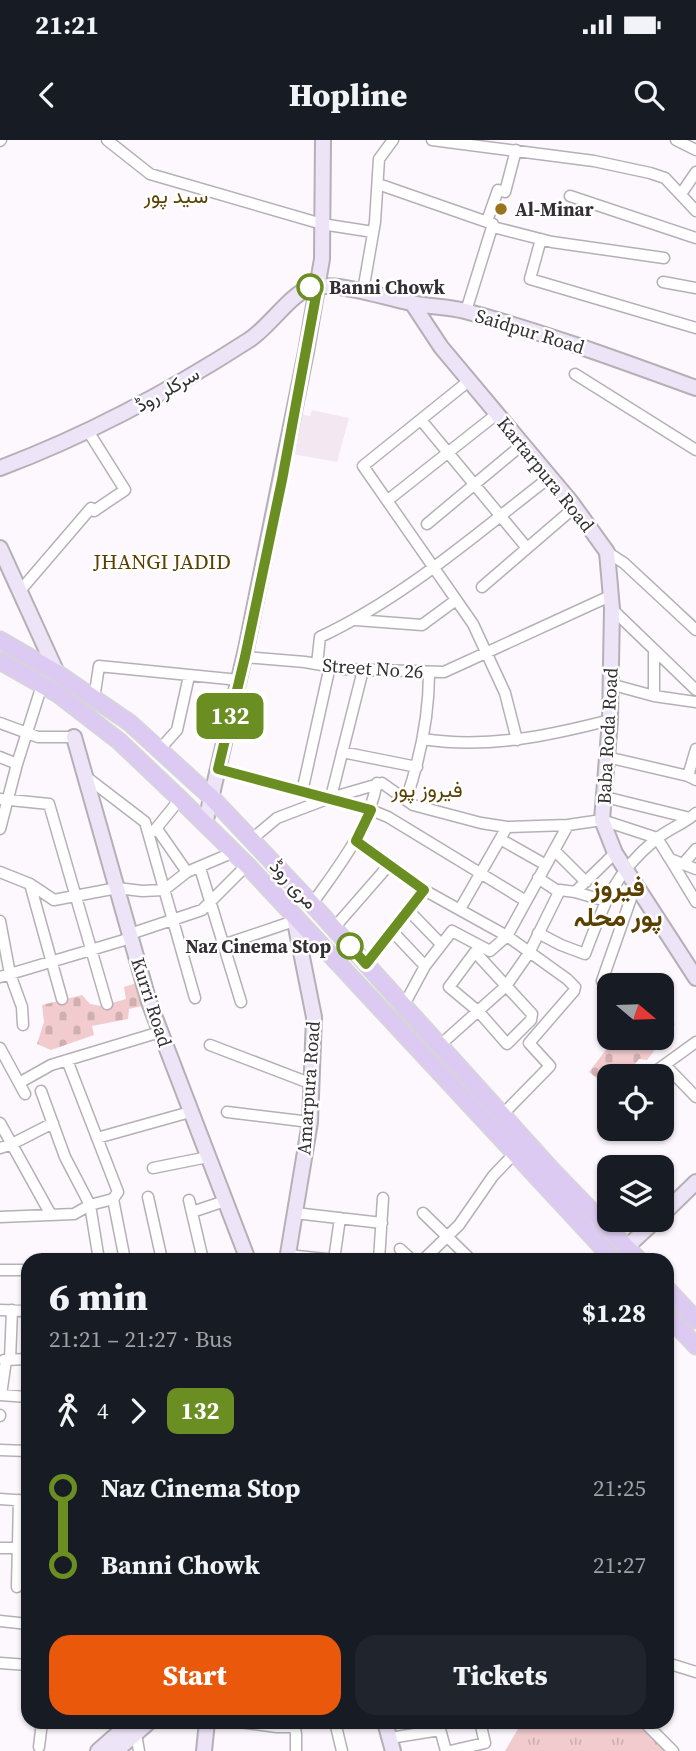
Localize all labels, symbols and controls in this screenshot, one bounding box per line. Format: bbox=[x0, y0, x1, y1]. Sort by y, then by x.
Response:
text: 21:21 bbox=[35, 7, 99, 43]
text: Hopline bbox=[289, 73, 407, 117]
icon: back bbox=[28, 76, 66, 114]
icon: search bbox=[630, 76, 668, 114]
district label: سید پور bbox=[143, 181, 208, 210]
place label: Al-Minar bbox=[515, 196, 594, 222]
marker: Al-Minar bbox=[493, 201, 509, 217]
marker: Banni Chowk bbox=[297, 274, 323, 300]
place label: Banni Chowk bbox=[329, 274, 446, 300]
street label: Saidpur Road bbox=[472, 302, 588, 360]
street label: سرکلر روڈ bbox=[130, 360, 204, 418]
street label: Kartarpura Road bbox=[491, 411, 601, 537]
district label: JHANGI JADID bbox=[92, 547, 231, 576]
street label: Street No 26 bbox=[322, 652, 424, 684]
street label: Baba Roda Road bbox=[590, 667, 624, 805]
line badge: 132 bbox=[190, 693, 270, 739]
text: 132 bbox=[210, 699, 250, 732]
district label: فیروز پور bbox=[390, 775, 463, 804]
street label: مری روڈ bbox=[264, 854, 324, 914]
district label: فیروز پور محلہ bbox=[573, 869, 663, 935]
place label: Naz Cinema Stop bbox=[185, 933, 331, 959]
marker: Naz Cinema Stop bbox=[337, 933, 363, 959]
street label: Kurri Road bbox=[125, 954, 179, 1050]
north arrow bbox=[597, 973, 674, 1050]
map controls bbox=[597, 973, 674, 1232]
street label: Amarpura Road bbox=[290, 1020, 326, 1156]
button: locate bbox=[597, 1064, 674, 1141]
button: layers bbox=[597, 1155, 674, 1232]
text: 6 min bbox=[49, 1271, 148, 1323]
text: $1.28 bbox=[582, 1295, 646, 1331]
text: 21:21 – 21:27 · Bus bbox=[49, 1323, 232, 1355]
icon: walk bbox=[49, 1392, 87, 1430]
icon: forward bbox=[119, 1392, 157, 1430]
text: 132 bbox=[181, 1394, 220, 1427]
text: 4 bbox=[97, 1395, 109, 1427]
text: Naz Cinema Stop bbox=[101, 1470, 300, 1506]
text: 21:25 bbox=[593, 1472, 646, 1504]
text: Banni Chowk bbox=[101, 1547, 260, 1583]
text: 21:27 bbox=[593, 1549, 646, 1581]
button: Start bbox=[49, 1635, 341, 1715]
button: Tickets bbox=[355, 1635, 646, 1715]

